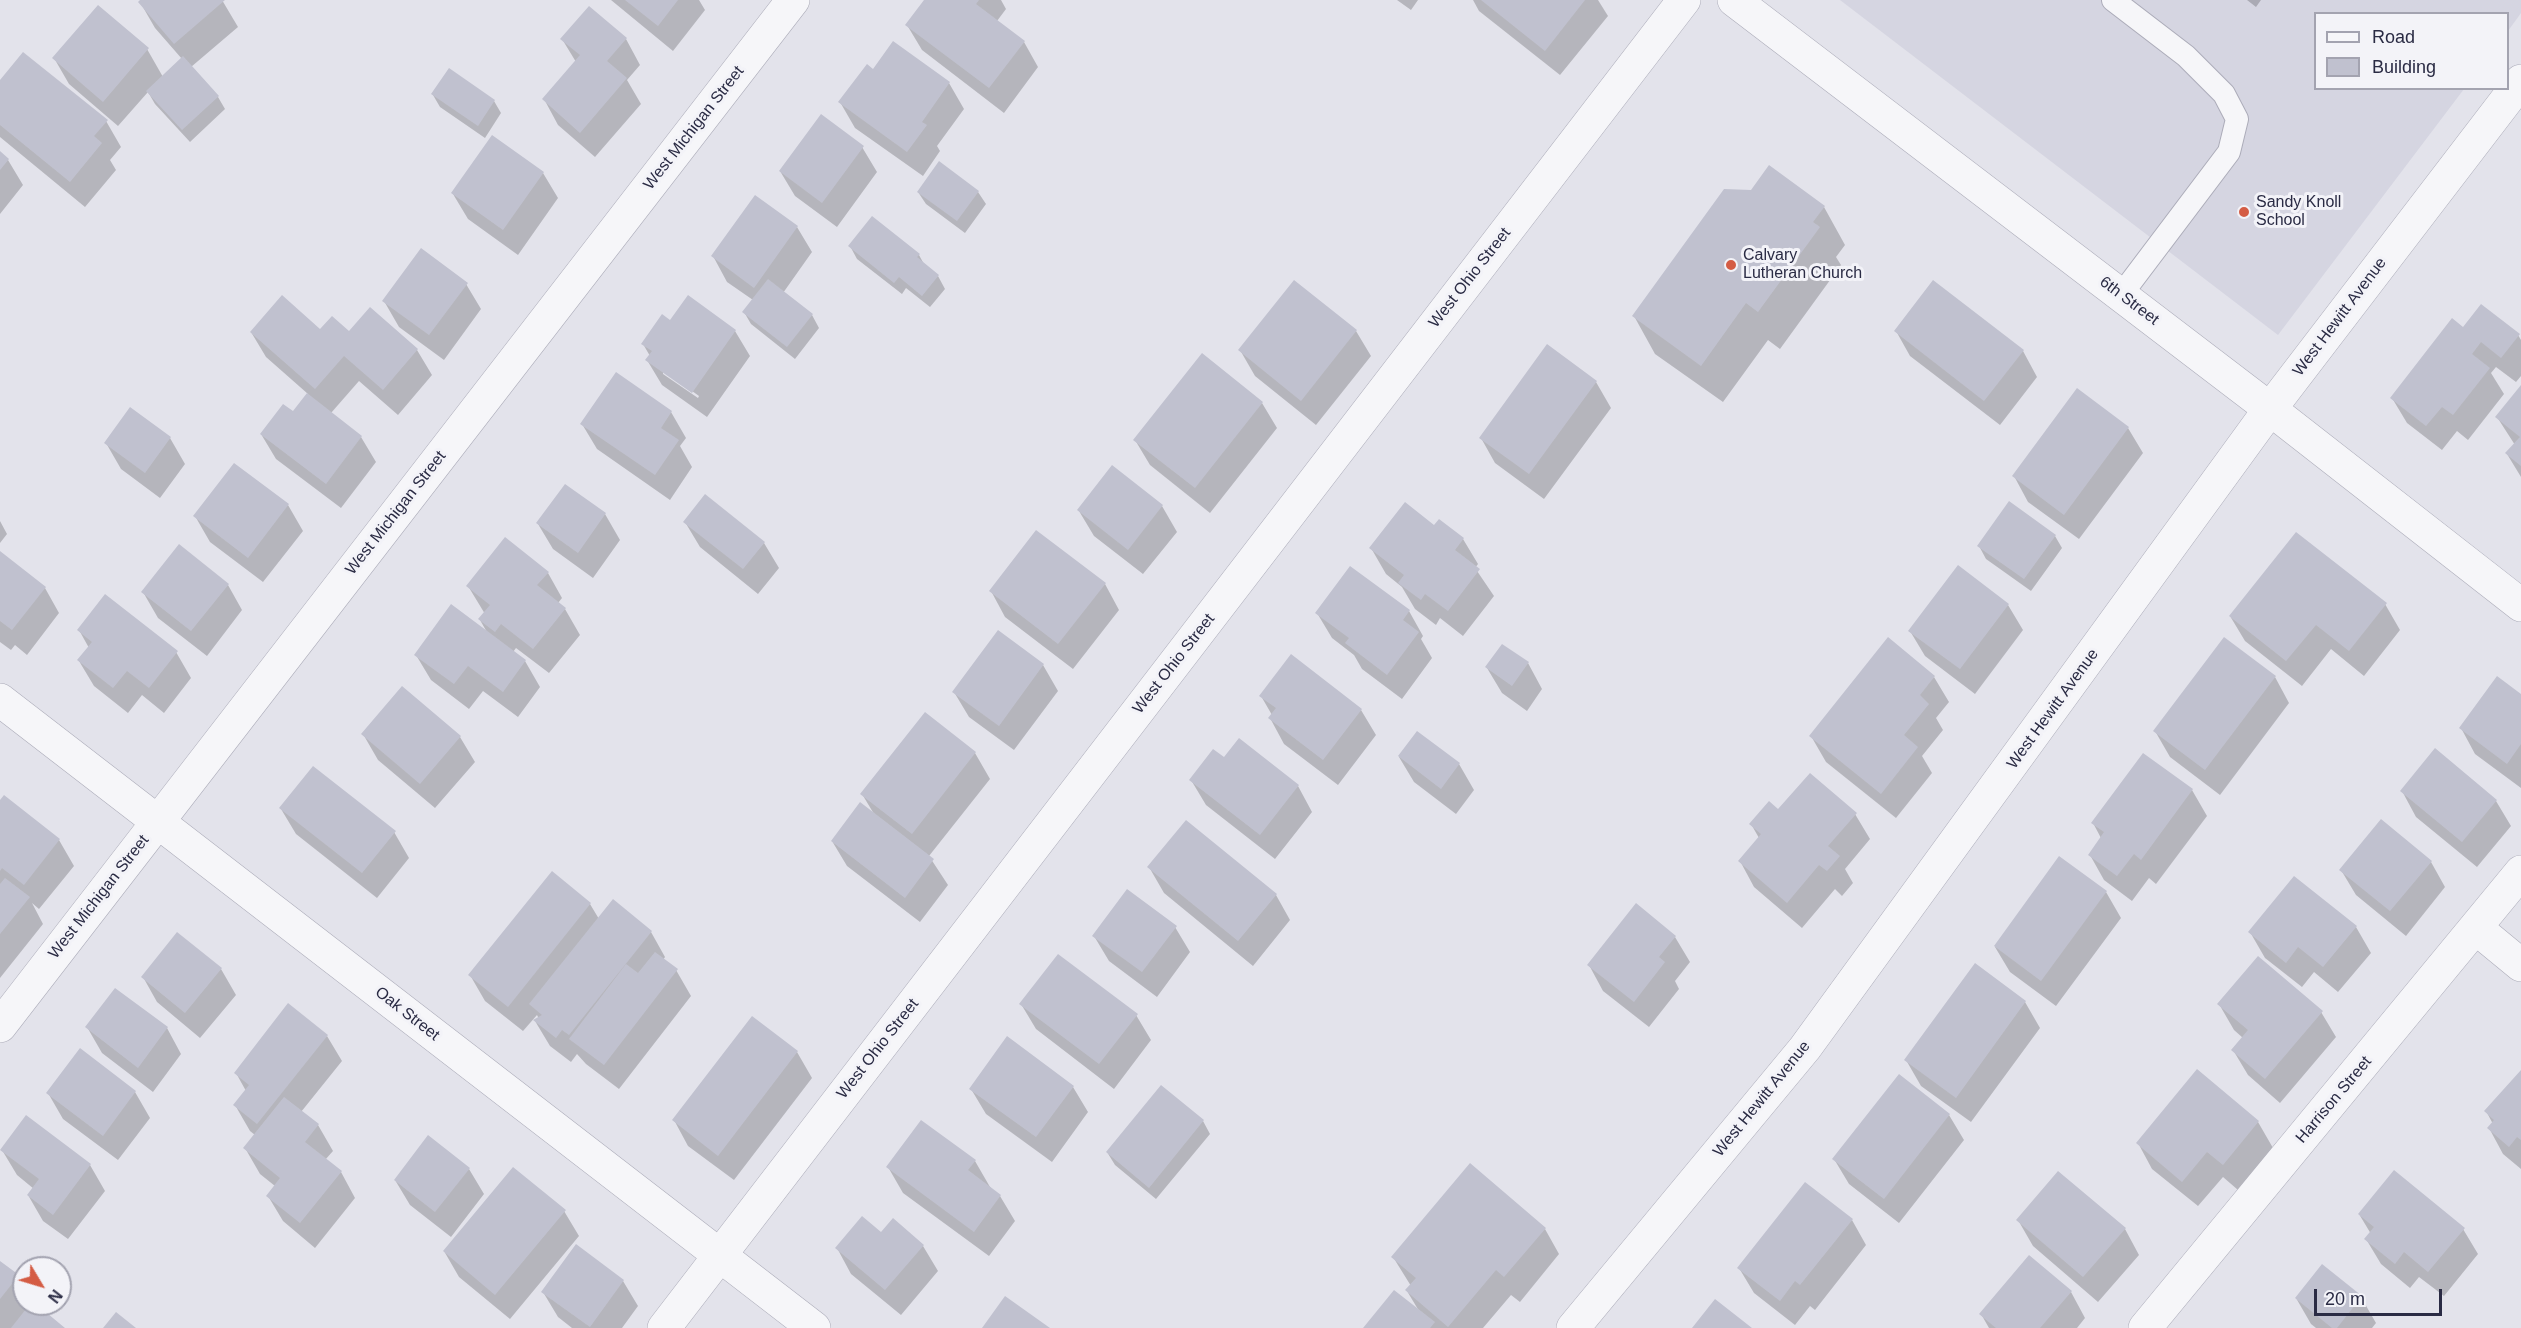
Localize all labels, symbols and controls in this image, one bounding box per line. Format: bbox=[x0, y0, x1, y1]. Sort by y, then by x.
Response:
legend bbox=[2314, 12, 2509, 90]
text: Road bbox=[2372, 27, 2415, 47]
text: Building bbox=[2372, 57, 2436, 77]
street label: West Michigan Street bbox=[640, 62, 748, 194]
place label: Sandy Knoll School bbox=[2256, 193, 2341, 231]
marker: Sandy Knoll School bbox=[2237, 205, 2251, 219]
street label: West Ohio Street bbox=[1425, 224, 1515, 332]
place label: Calvary Lutheran Church bbox=[1743, 246, 1862, 284]
street label: West Hewitt Avenue bbox=[2289, 254, 2391, 380]
marker: Calvary Lutheran Church bbox=[1724, 258, 1738, 272]
street label: 6th Street bbox=[2096, 272, 2162, 330]
street label: West Michigan Street bbox=[342, 447, 450, 579]
street label: West Ohio Street bbox=[1129, 610, 1219, 718]
street label: West Hewitt Avenue bbox=[2003, 645, 2103, 773]
street label: West Michigan Street bbox=[45, 831, 153, 963]
street label: Oak Street bbox=[371, 983, 443, 1045]
street label: West Ohio Street bbox=[833, 995, 923, 1103]
street label: West Hewitt Avenue bbox=[1709, 1037, 1815, 1161]
street label: Harrison Street bbox=[2292, 1053, 2376, 1147]
north arrow bbox=[12, 1256, 72, 1316]
scale bar bbox=[2317, 1277, 2444, 1315]
text: N bbox=[45, 1286, 65, 1306]
text: 20 m bbox=[2325, 1289, 2365, 1309]

